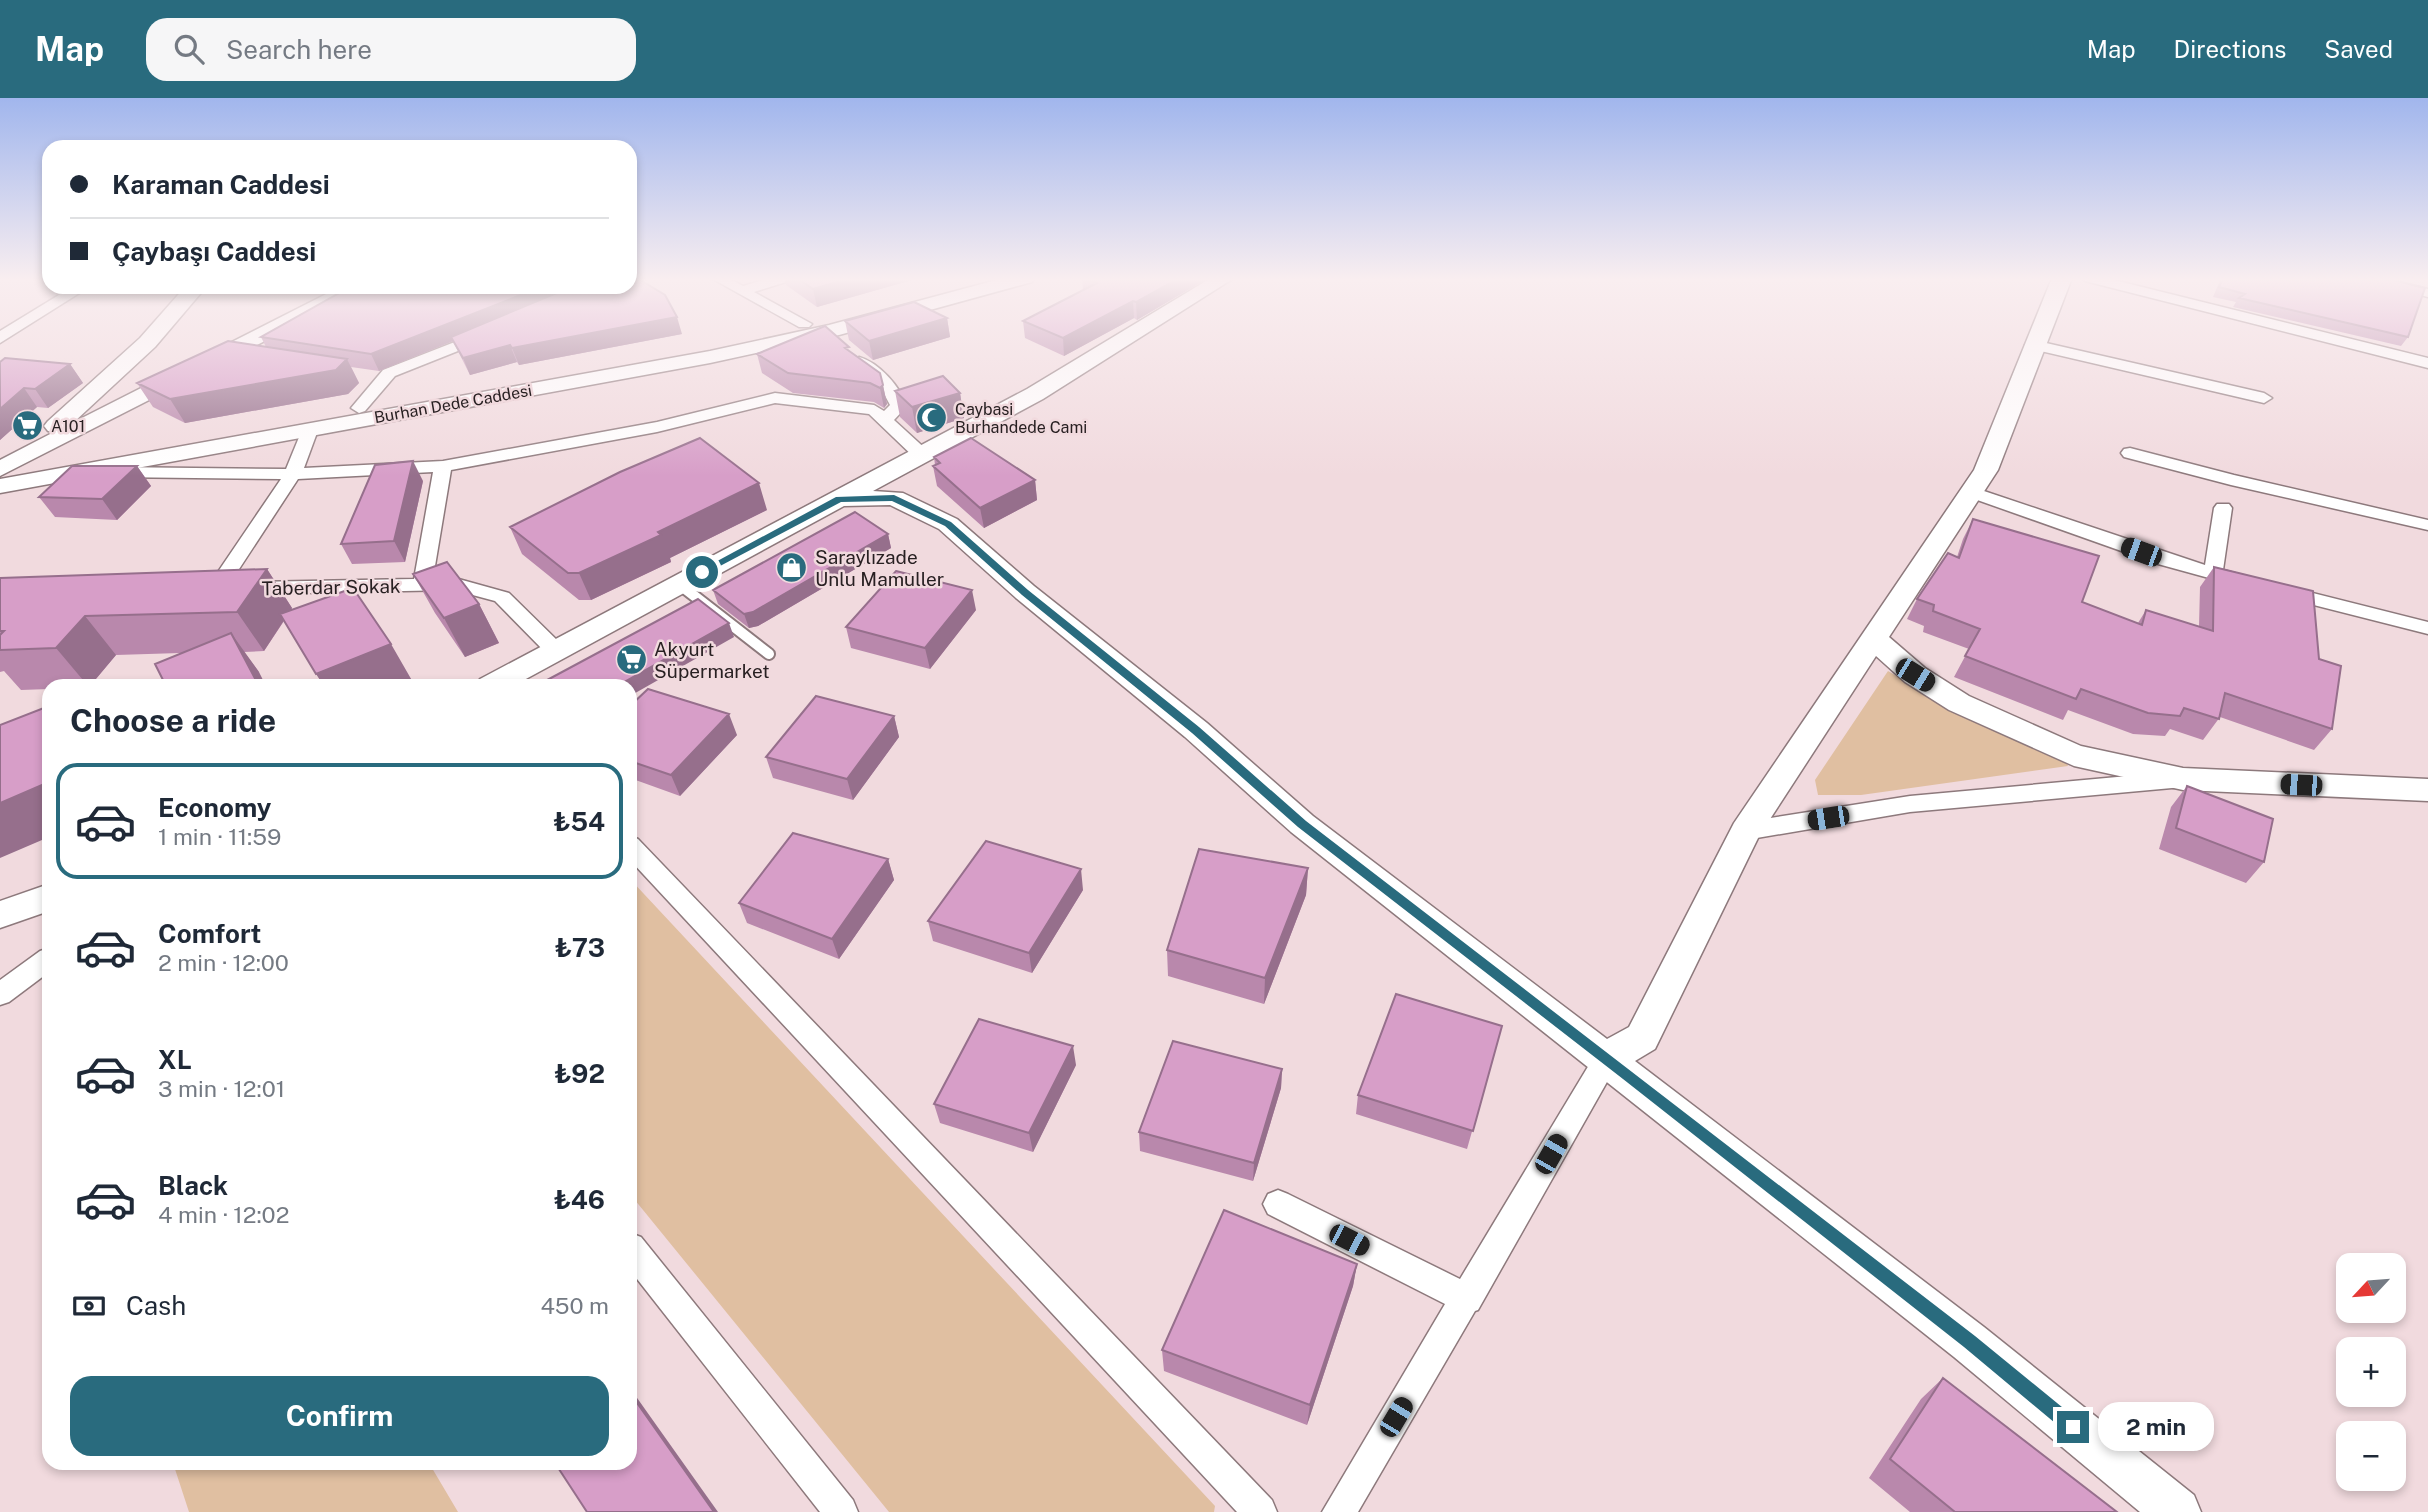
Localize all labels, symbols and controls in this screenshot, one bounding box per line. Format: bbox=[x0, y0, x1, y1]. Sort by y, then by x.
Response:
search box bbox=[146, 18, 636, 81]
text: Map bbox=[35, 30, 104, 68]
icon: search bbox=[170, 30, 208, 68]
text: Search here bbox=[226, 34, 372, 65]
text: Map bbox=[2087, 35, 2136, 63]
text: Directions bbox=[2174, 35, 2286, 63]
text: Saved bbox=[2324, 35, 2393, 63]
text: Karaman Caddesi bbox=[112, 169, 330, 200]
text: Çaybaşı Caddesi bbox=[112, 236, 316, 267]
street label: Burhan Dede Caddesi bbox=[373, 381, 533, 427]
place label: Caybasi Burhandede Cami bbox=[955, 400, 1087, 437]
mosque icon: Caybasi Burhandede Cami bbox=[915, 401, 949, 435]
supermarket icon: A101 bbox=[11, 409, 45, 443]
place label: A101 bbox=[51, 417, 85, 436]
car bbox=[2118, 535, 2165, 569]
place label: Saraylızade Unlu Mamuller bbox=[815, 546, 944, 590]
shop icon: Saraylızade Unlu Mamuller bbox=[775, 551, 809, 585]
route start bbox=[686, 556, 718, 588]
street label: Taberdar Sokak bbox=[261, 575, 401, 599]
place label: Akyurt Süpermarket bbox=[654, 638, 770, 682]
supermarket icon: Akyurt Süpermarket bbox=[614, 643, 648, 677]
car bbox=[1892, 655, 1939, 695]
text: Choose a ride bbox=[70, 702, 276, 739]
car bbox=[2280, 773, 2323, 797]
icon: car bbox=[74, 790, 137, 853]
text: Economy bbox=[158, 792, 271, 823]
car bbox=[1806, 804, 1851, 832]
text: ₺54 bbox=[553, 806, 605, 837]
text: 1 min · 11:59 bbox=[158, 823, 281, 850]
icon: car bbox=[74, 916, 137, 979]
text: Comfort bbox=[158, 918, 261, 949]
text: ₺73 bbox=[555, 932, 605, 963]
text: 2 min · 12:00 bbox=[158, 949, 289, 976]
icon: car bbox=[74, 1042, 137, 1105]
text: XL bbox=[158, 1044, 192, 1075]
text: ₺92 bbox=[554, 1058, 605, 1089]
text: 3 min · 12:01 bbox=[158, 1075, 285, 1102]
car bbox=[1532, 1131, 1571, 1177]
icon: car bbox=[74, 1168, 137, 1231]
text: Black bbox=[158, 1170, 228, 1201]
text: ₺46 bbox=[554, 1184, 605, 1215]
text: 4 min · 12:02 bbox=[158, 1201, 289, 1228]
car bbox=[1326, 1221, 1373, 1259]
north arrow bbox=[2336, 1253, 2406, 1323]
map controls bbox=[2336, 1253, 2406, 1491]
icon: cash bbox=[70, 1287, 108, 1325]
text: Cash bbox=[126, 1290, 186, 1321]
text: 450 m bbox=[540, 1292, 609, 1319]
button: + bbox=[2336, 1337, 2406, 1407]
button: Confirm bbox=[70, 1376, 609, 1456]
car bbox=[1377, 1394, 1416, 1440]
callout: 2 min bbox=[2098, 1402, 2213, 1452]
route end bbox=[2057, 1411, 2089, 1443]
text: 2 min bbox=[2126, 1413, 2186, 1440]
button: − bbox=[2336, 1421, 2406, 1491]

